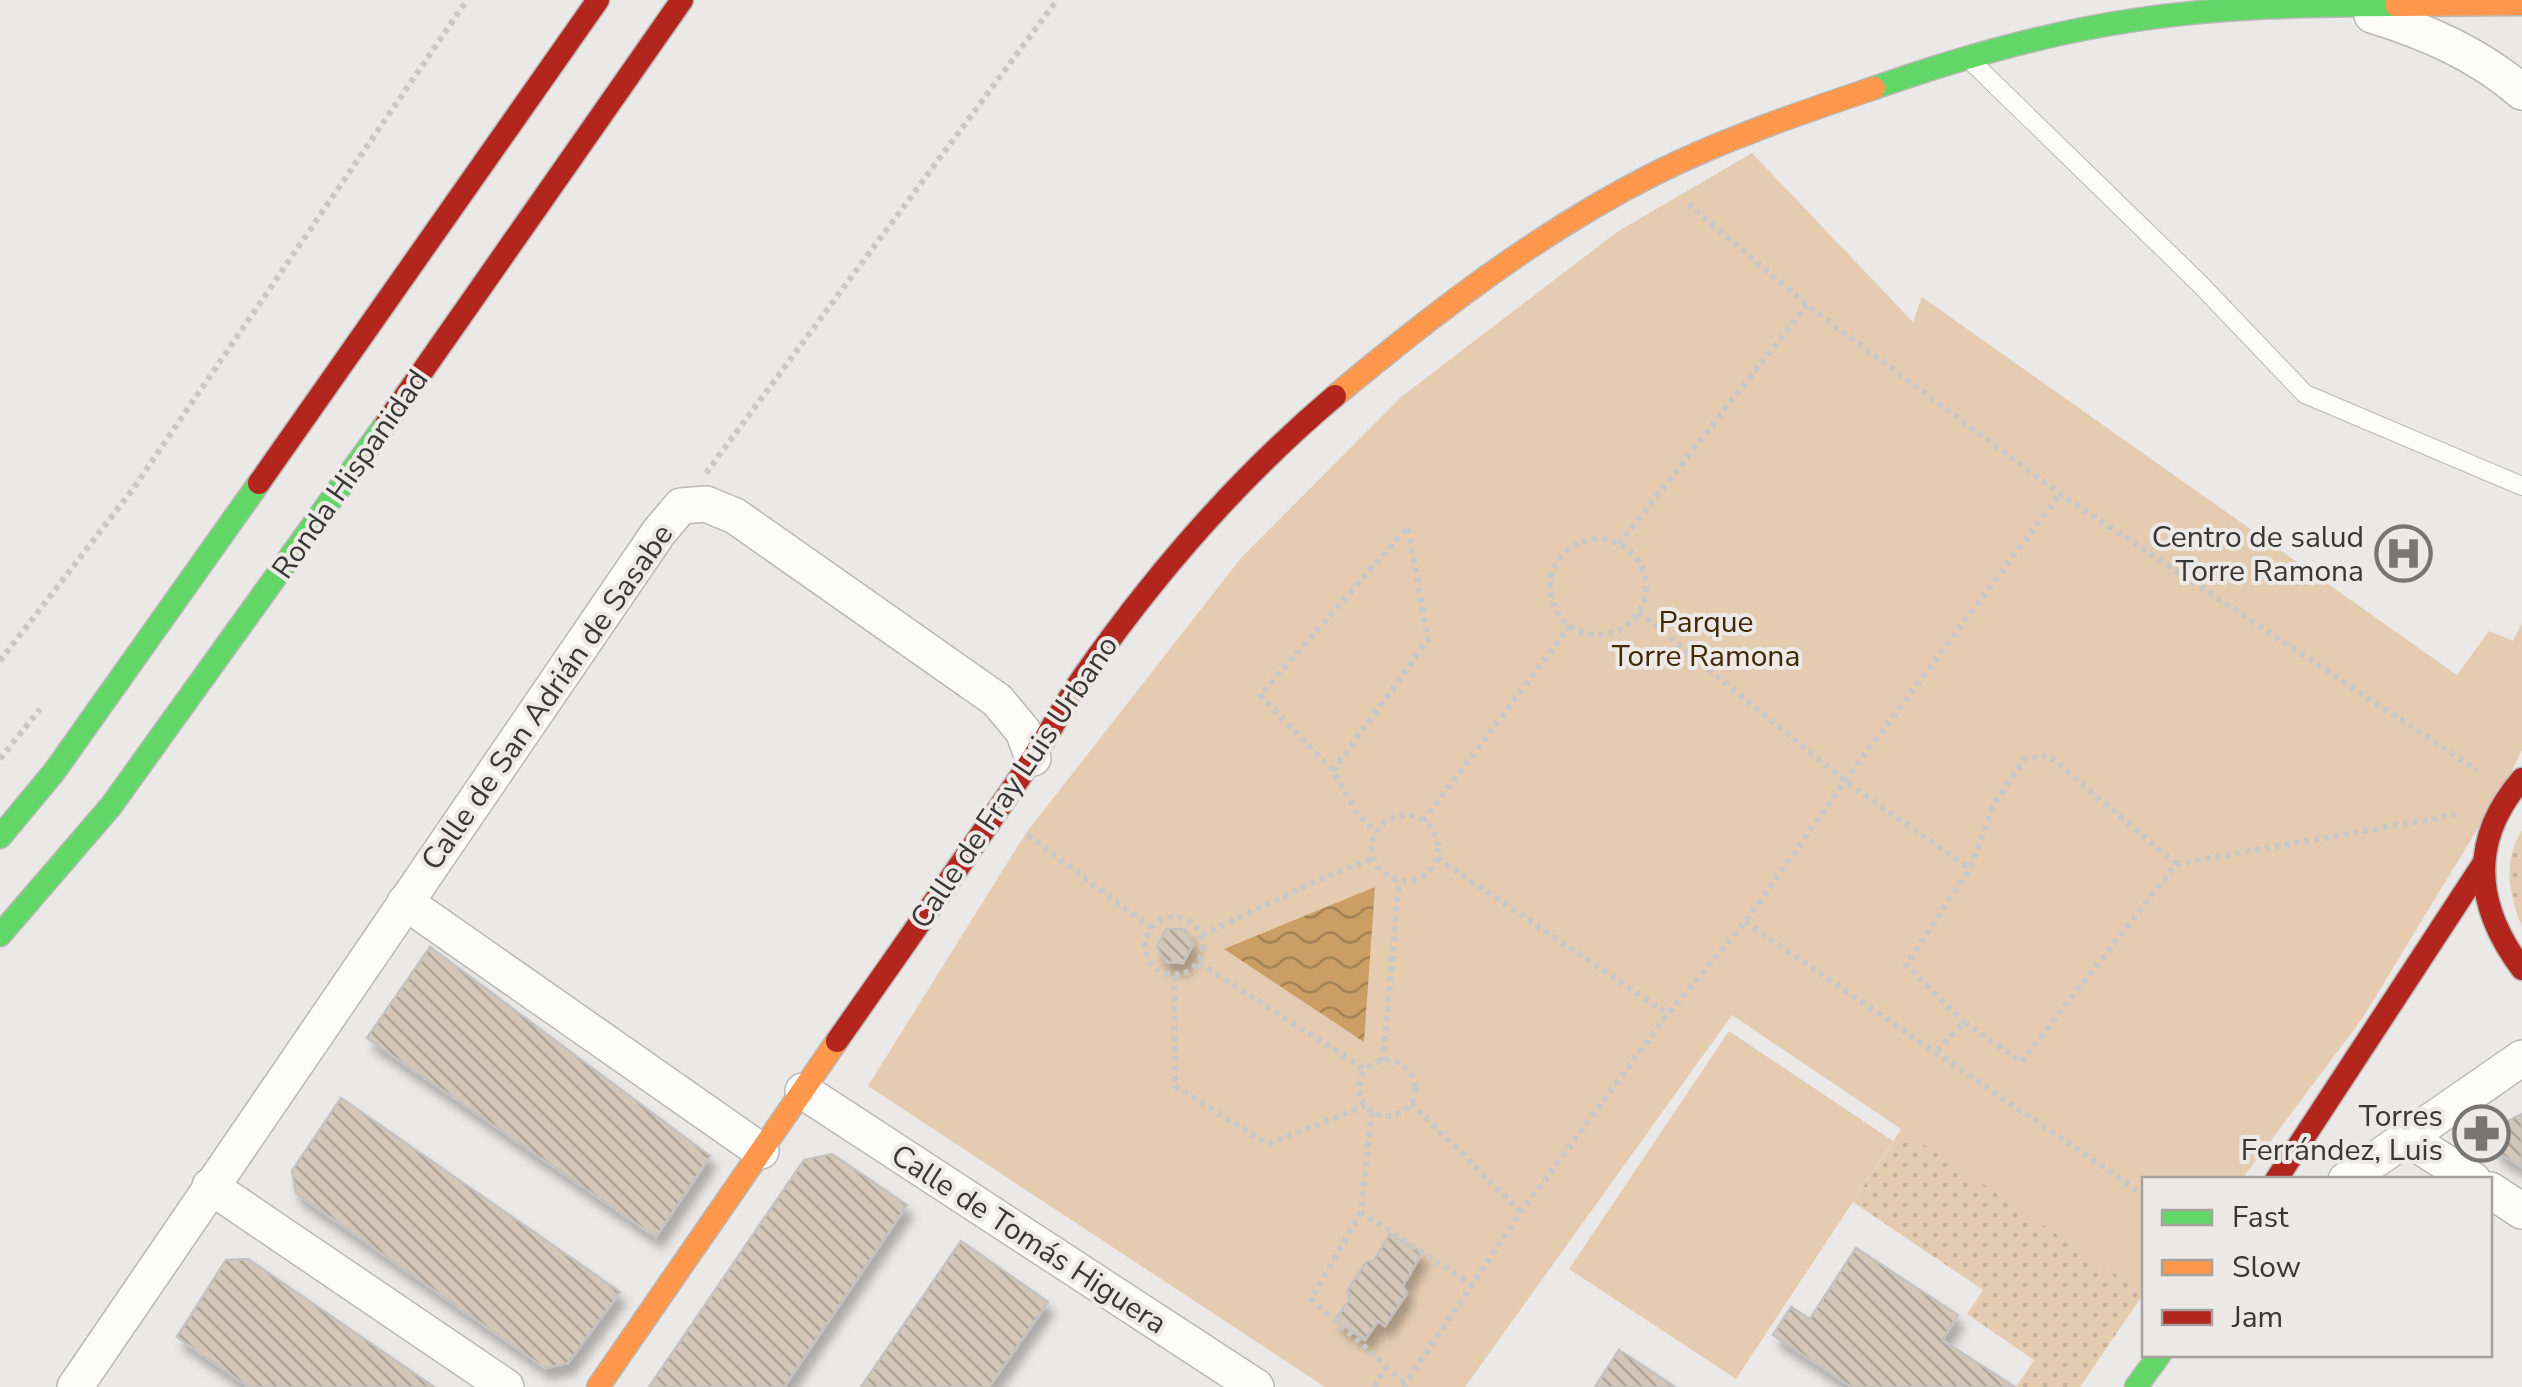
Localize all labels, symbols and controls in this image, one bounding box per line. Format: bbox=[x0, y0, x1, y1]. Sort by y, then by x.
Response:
street label: Ronda Hispanidad bbox=[263, 361, 438, 587]
street label: Calle de San Adrián de Sasabe bbox=[412, 516, 683, 879]
place label: Centro de salud Torre Ramona bbox=[2152, 517, 2364, 592]
hospital icon: Centro de salud Torre Ramona bbox=[2373, 524, 2433, 584]
park label: Parque Torre Ramona bbox=[1612, 602, 1800, 677]
street label: Calle de Fray Luis Urbano bbox=[901, 628, 1128, 937]
place label: Torres Ferrández, Luis bbox=[2241, 1096, 2443, 1171]
pharmacy icon: Torres Ferrández, Luis bbox=[2452, 1103, 2512, 1163]
street label: Calle de Tomás Higuera bbox=[883, 1135, 1174, 1344]
legend bbox=[2142, 1177, 2492, 1357]
text: Fast bbox=[2232, 1197, 2289, 1238]
text: Slow bbox=[2232, 1247, 2301, 1288]
text: Jam bbox=[2231, 1297, 2283, 1338]

